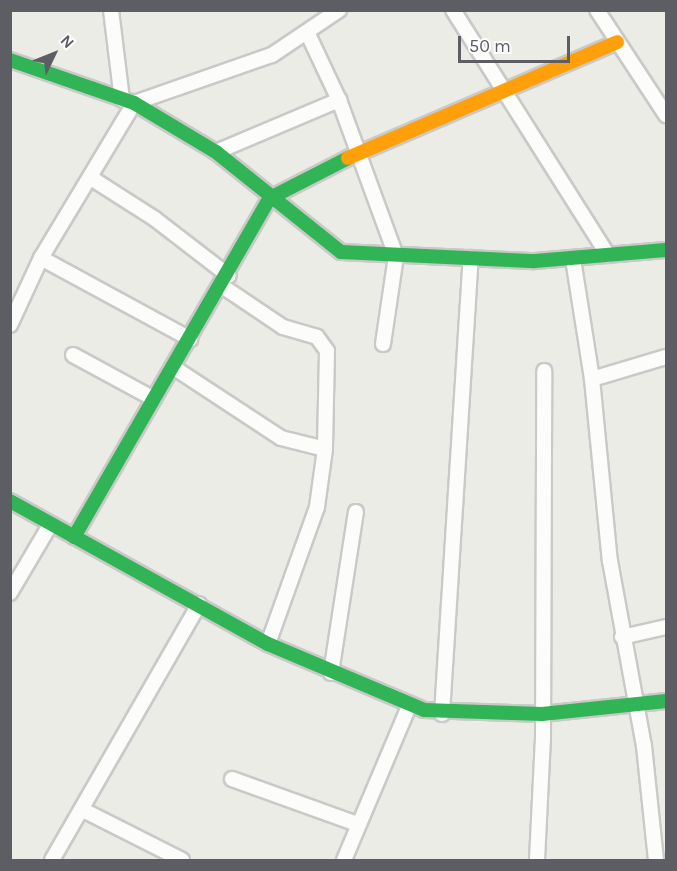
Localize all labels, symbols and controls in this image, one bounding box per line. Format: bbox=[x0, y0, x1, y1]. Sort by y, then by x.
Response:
north arrow bbox=[24, 24, 84, 84]
scale bar bbox=[461, 24, 574, 62]
text: N bbox=[57, 31, 78, 52]
text: 50 m bbox=[469, 35, 511, 57]

